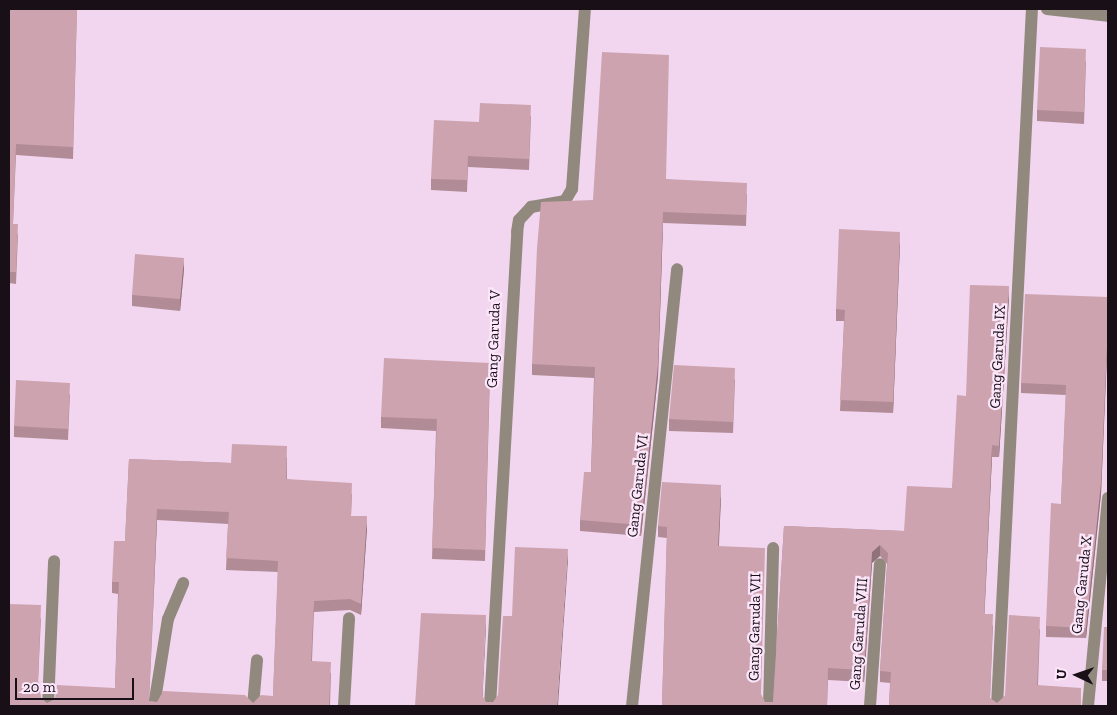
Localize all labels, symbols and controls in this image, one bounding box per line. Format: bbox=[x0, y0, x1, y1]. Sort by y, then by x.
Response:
street label: Gang Garuda V bbox=[483, 289, 505, 389]
street label: Gang Garuda IX bbox=[986, 305, 1010, 409]
street label: Gang Garuda VI bbox=[624, 434, 652, 538]
street label: Gang Garuda X bbox=[1068, 535, 1096, 635]
street label: Gang Garuda VII bbox=[745, 573, 765, 681]
street label: Gang Garuda VIII bbox=[846, 577, 872, 691]
north arrow bbox=[1052, 650, 1102, 700]
scale bar bbox=[18, 668, 136, 700]
text: U bbox=[1053, 669, 1070, 680]
text: 20 m bbox=[23, 678, 56, 696]

